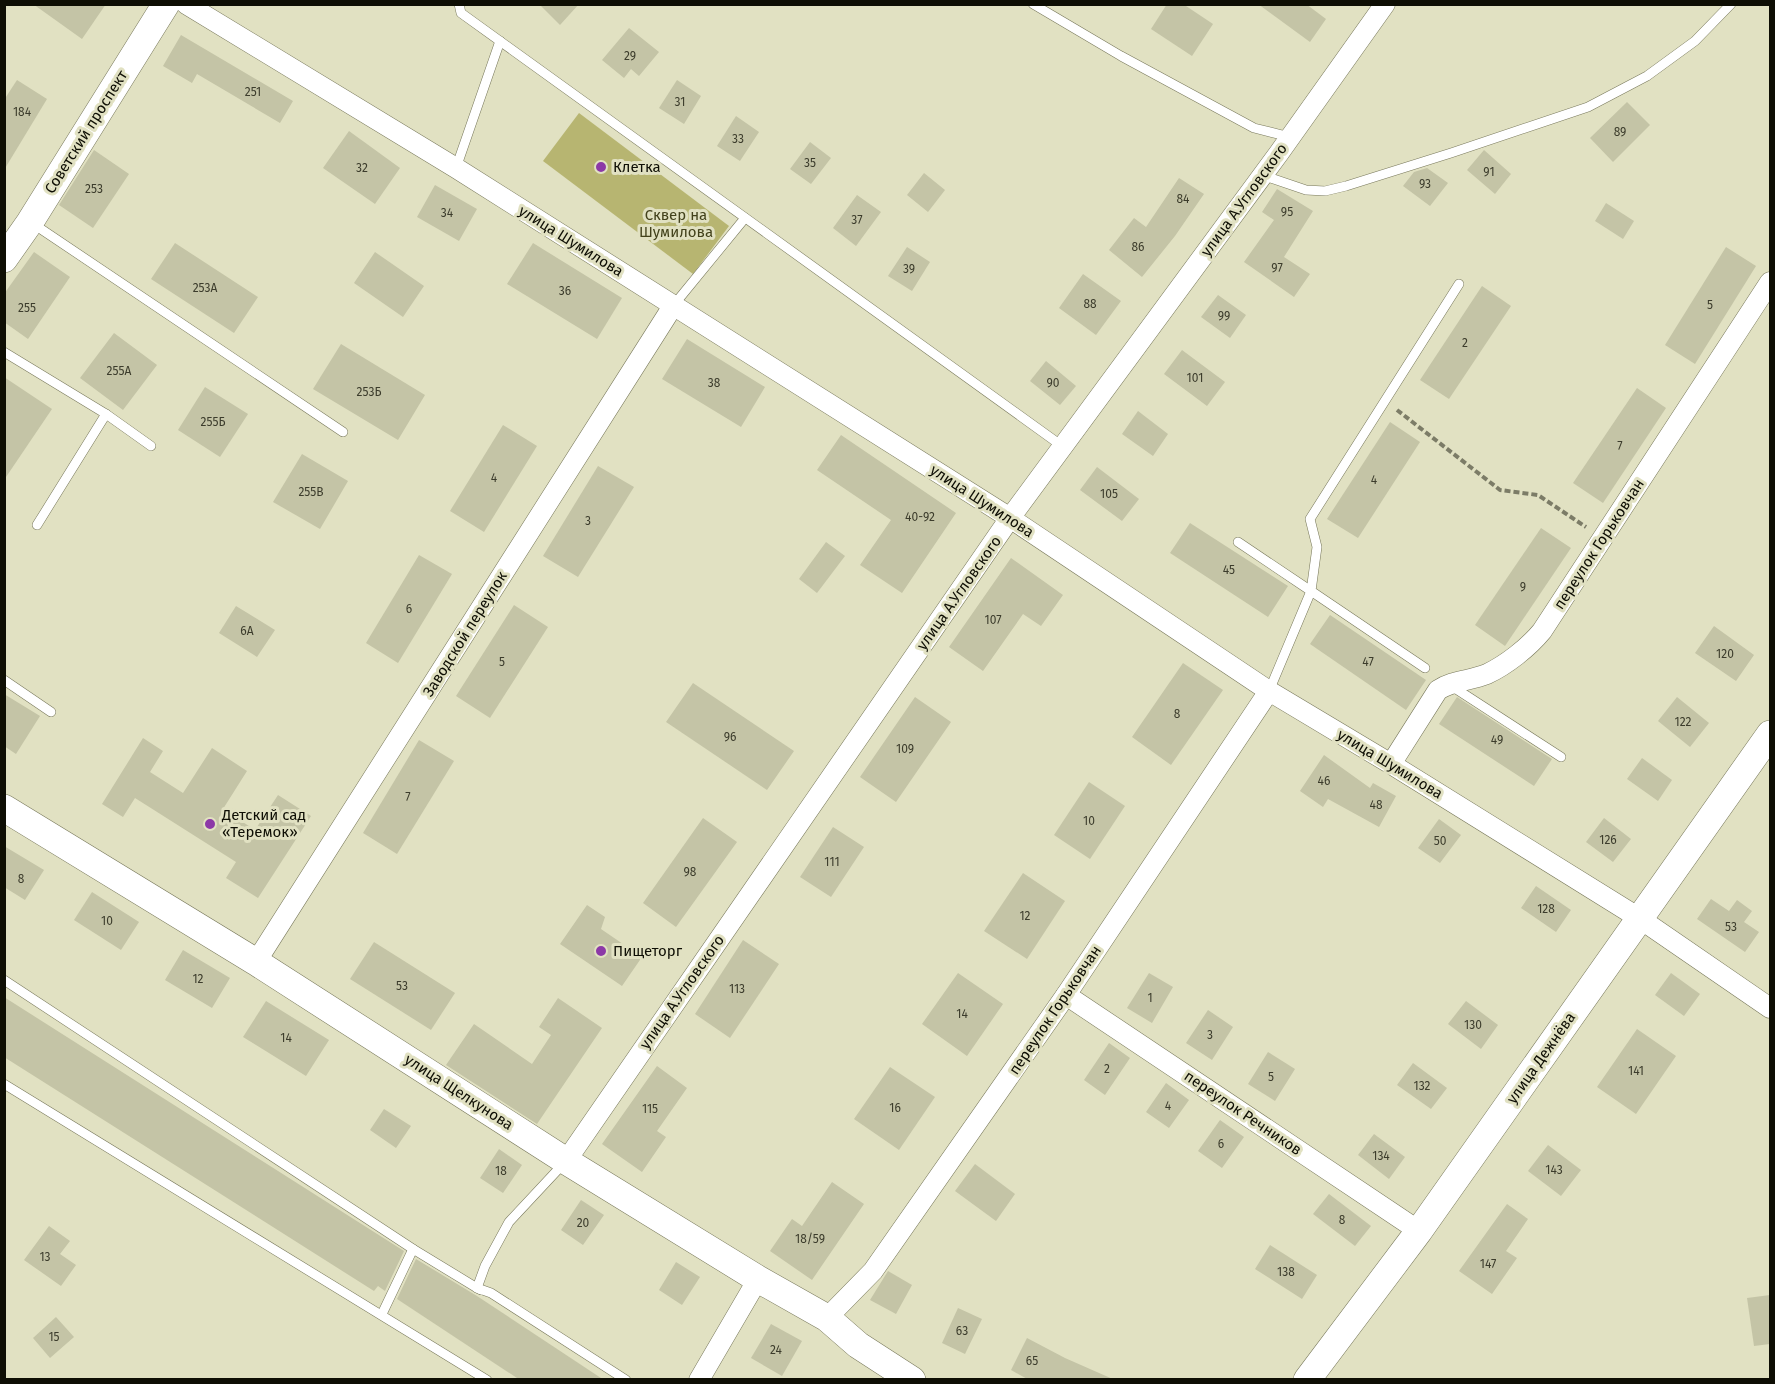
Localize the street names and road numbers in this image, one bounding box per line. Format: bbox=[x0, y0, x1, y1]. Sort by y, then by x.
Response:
street label: Советский проспект bbox=[41, 67, 131, 197]
street label: улица А.Угловского bbox=[1197, 140, 1291, 260]
street label: улица Шумилова bbox=[515, 202, 627, 280]
street label: улица Шумилова bbox=[927, 461, 1037, 541]
street label: переулок Горьковчан bbox=[1550, 475, 1648, 613]
street label: улица А.Угловского bbox=[913, 533, 1005, 653]
street label: Заводской переулок bbox=[419, 568, 511, 700]
street label: улица Шумилова bbox=[1334, 725, 1446, 803]
street label: улица А.Угловского bbox=[636, 932, 728, 1052]
street label: переулок Горьковчан bbox=[1005, 942, 1105, 1078]
street label: улица Дежнёва bbox=[1503, 1009, 1579, 1107]
street label: улица Щелкунова bbox=[401, 1050, 517, 1134]
street label: переулок Речников bbox=[1181, 1067, 1305, 1159]

